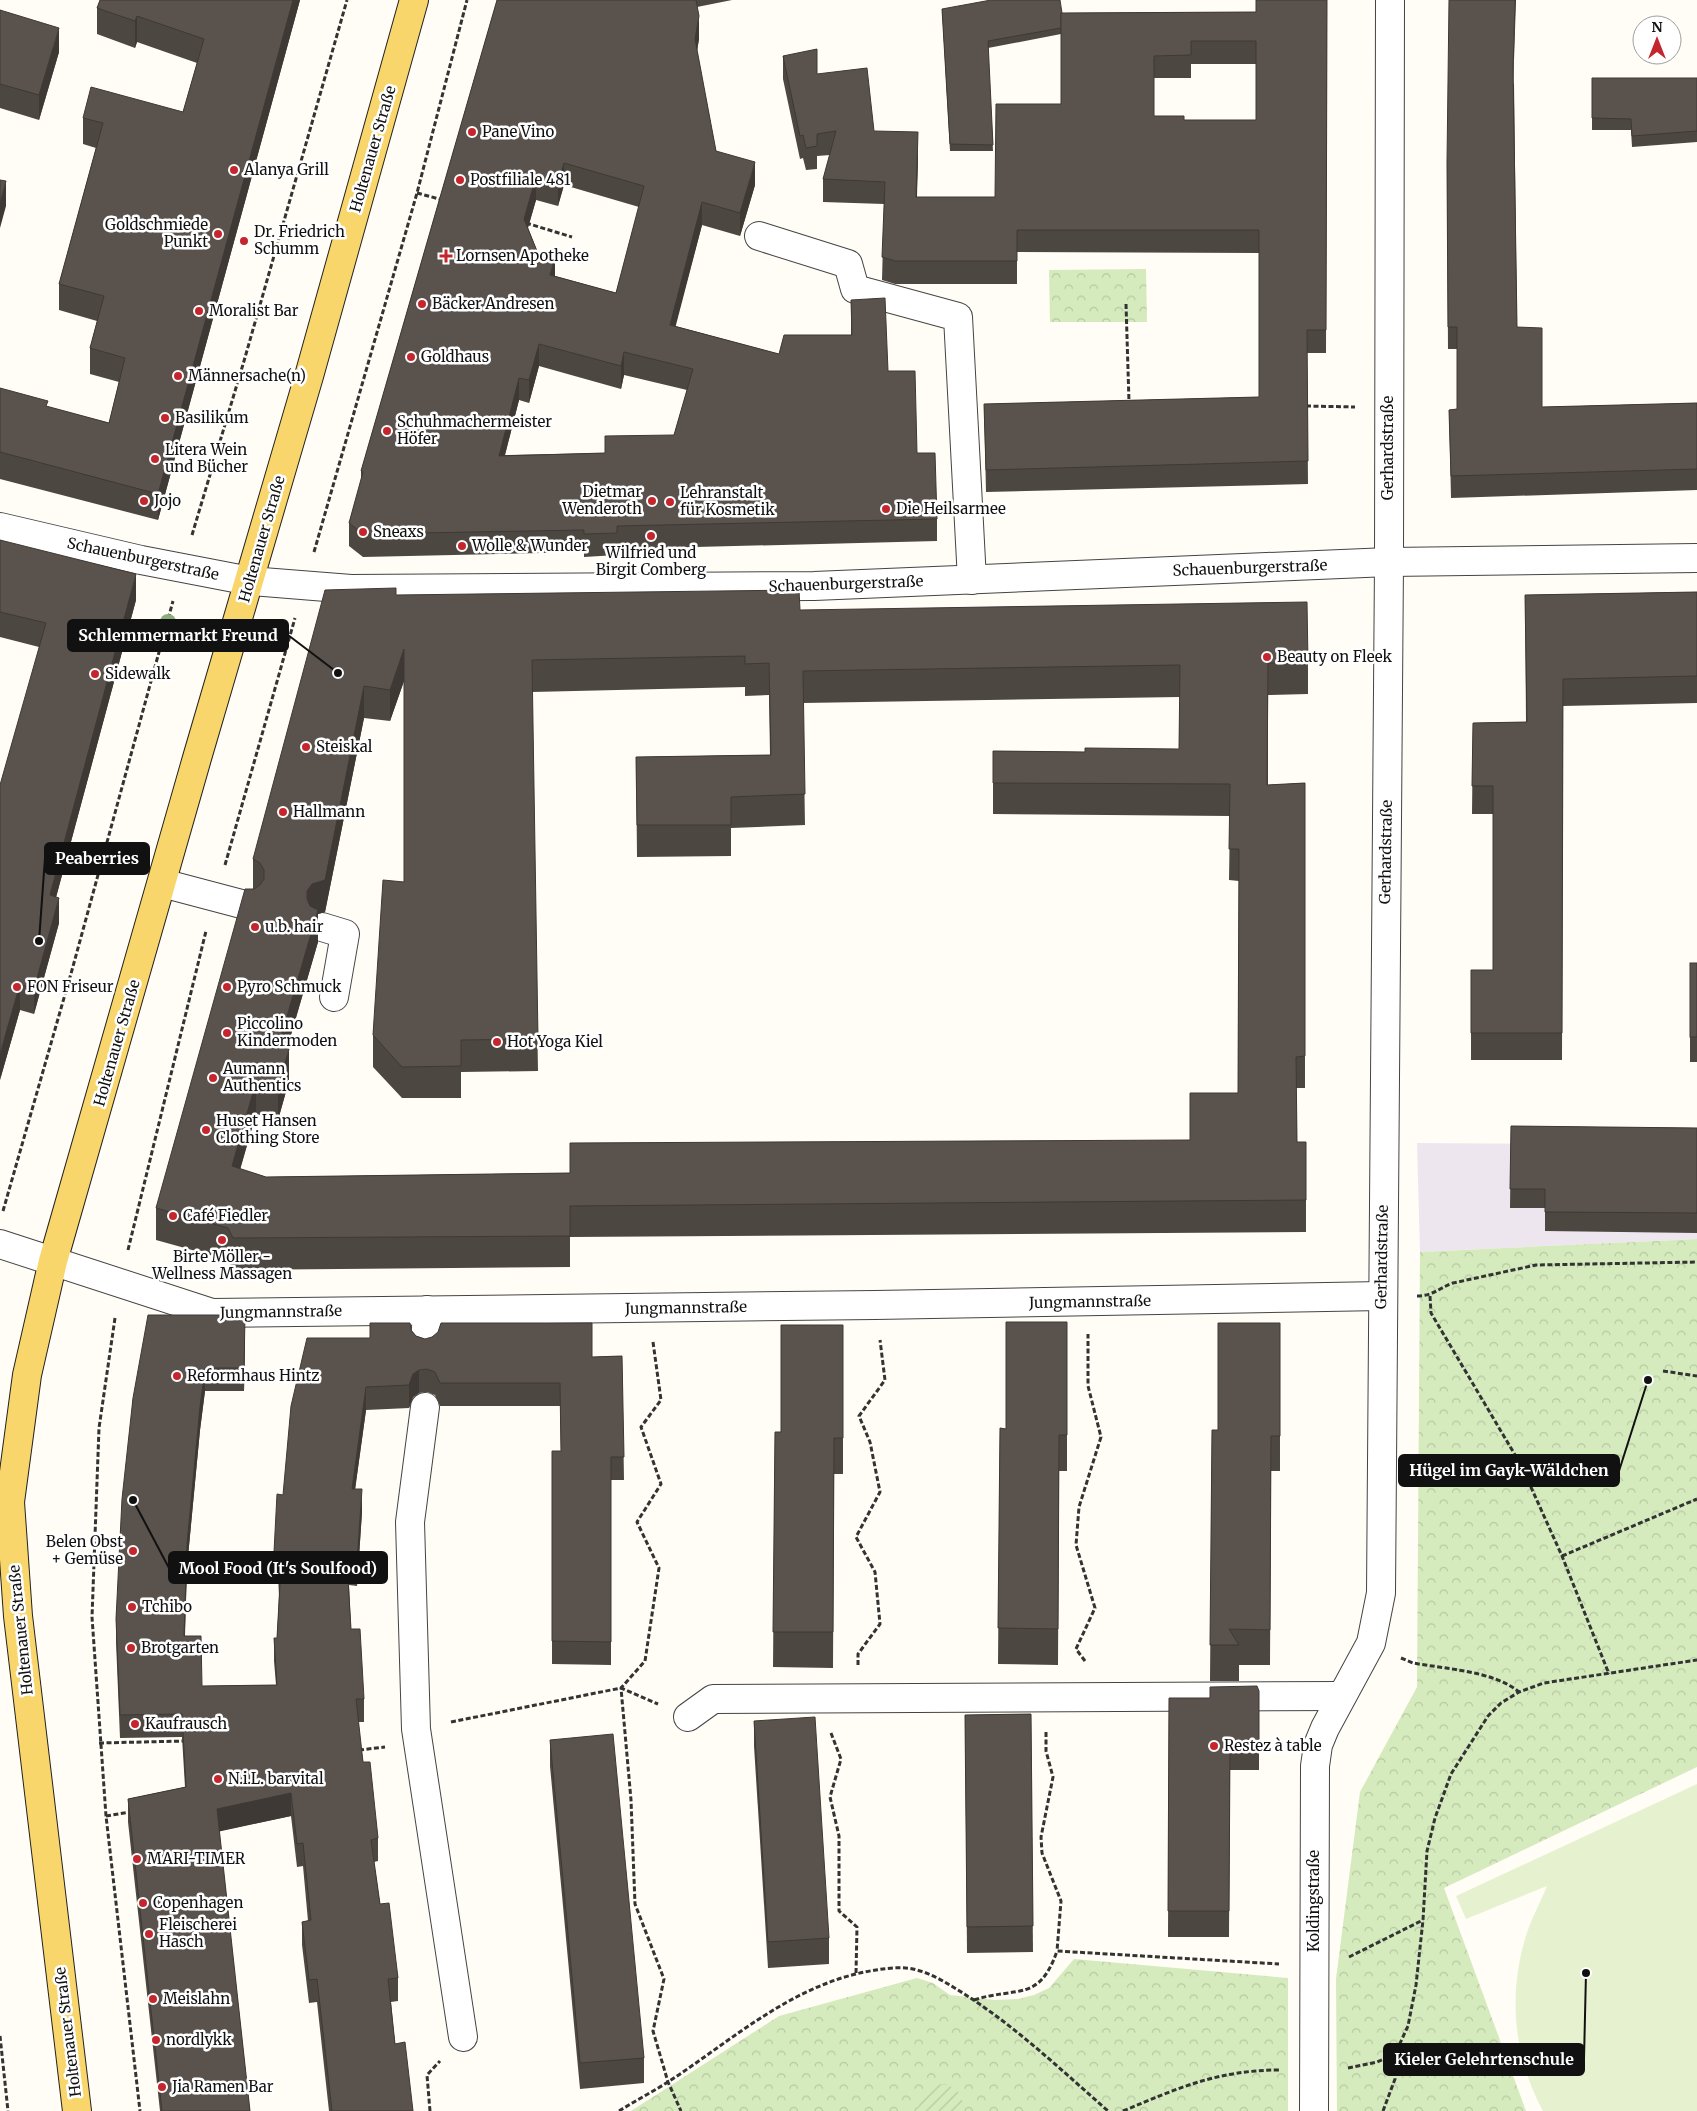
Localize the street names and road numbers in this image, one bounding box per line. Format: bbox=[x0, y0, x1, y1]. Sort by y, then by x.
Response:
street label: Holtenauer Straße bbox=[345, 83, 400, 214]
street label: Gerhardstraße bbox=[1378, 396, 1397, 500]
street label: Holtenauer Straße bbox=[234, 473, 289, 604]
street label: Schauenburgerstraße bbox=[65, 533, 221, 584]
street label: Schauenburgerstraße bbox=[1172, 555, 1328, 580]
street label: Schauenburgerstraße bbox=[768, 571, 924, 596]
street label: Gerhardstraße bbox=[1375, 799, 1396, 904]
street label: Holtenauer Straße bbox=[89, 977, 144, 1108]
street label: Gerhardstraße bbox=[1371, 1204, 1392, 1309]
street label: Jungmannstraße bbox=[1028, 1291, 1151, 1312]
street label: Jungmannstraße bbox=[624, 1297, 747, 1318]
street label: Jungmannstraße bbox=[219, 1301, 342, 1322]
street label: Holtenauer Straße bbox=[4, 1564, 37, 1696]
street label: Koldingstraße bbox=[1304, 1850, 1323, 1952]
street label: Holtenauer Straße bbox=[50, 1966, 85, 2098]

